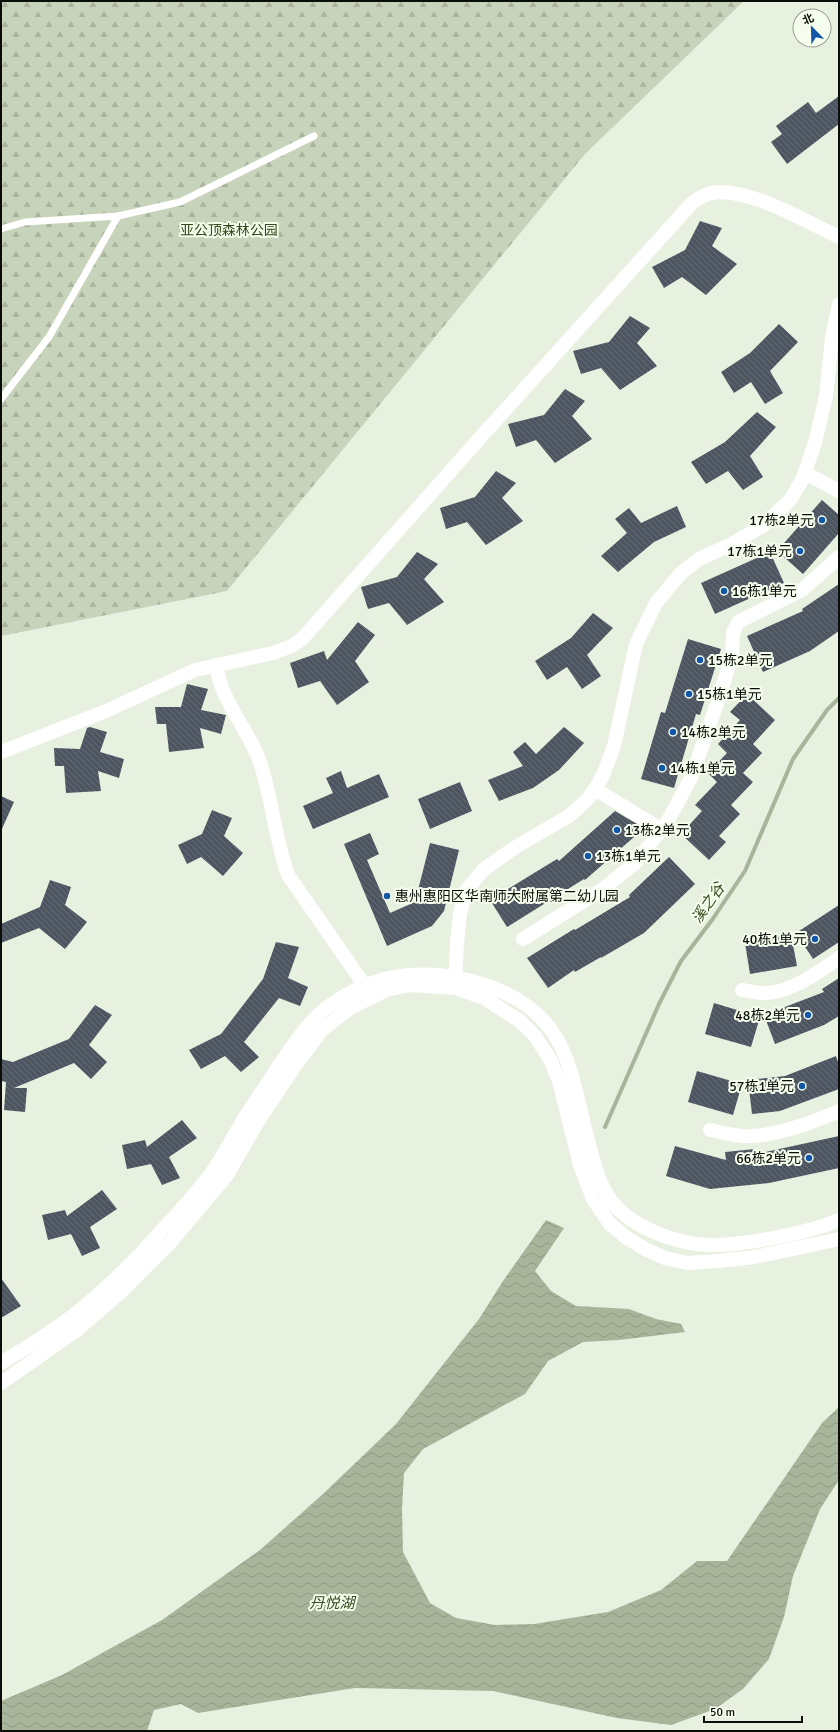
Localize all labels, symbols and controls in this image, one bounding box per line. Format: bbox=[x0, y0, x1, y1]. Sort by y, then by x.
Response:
north arrow bbox=[792, 8, 832, 48]
text: 北 bbox=[801, 11, 816, 27]
park label: 亚公顶森林公园 bbox=[180, 222, 278, 239]
place label: 17栋2单元 bbox=[749, 512, 814, 529]
marker: 17栋2单元 bbox=[817, 515, 827, 525]
place label: 17栋1单元 bbox=[727, 543, 792, 560]
marker: 17栋1单元 bbox=[795, 546, 805, 556]
place label: 16栋1单元 bbox=[732, 583, 797, 600]
marker: 16栋1单元 bbox=[719, 586, 729, 596]
place label: 15栋2单元 bbox=[708, 652, 773, 669]
marker: 15栋2单元 bbox=[695, 655, 705, 665]
place label: 15栋1单元 bbox=[697, 686, 762, 703]
marker: 15栋1单元 bbox=[684, 689, 694, 699]
place label: 14栋2单元 bbox=[681, 724, 746, 741]
marker: 14栋2单元 bbox=[668, 727, 678, 737]
place label: 14栋1单元 bbox=[670, 760, 735, 777]
marker: 14栋1单元 bbox=[657, 763, 667, 773]
place label: 13栋2单元 bbox=[625, 822, 690, 839]
marker: 13栋2单元 bbox=[612, 825, 622, 835]
place label: 13栋1单元 bbox=[596, 848, 661, 865]
marker: 13栋1单元 bbox=[583, 851, 593, 861]
water label: 溪之谷 bbox=[688, 878, 729, 927]
place label: 惠州惠阳区华南师大附属第二幼儿园 bbox=[395, 888, 619, 905]
marker: 惠州惠阳区华南师大附属第二幼儿园 bbox=[382, 891, 392, 901]
place label: 40栋1单元 bbox=[742, 931, 807, 948]
marker: 40栋1单元 bbox=[810, 934, 820, 944]
place label: 48栋2单元 bbox=[735, 1007, 800, 1024]
marker: 48栋2单元 bbox=[803, 1010, 813, 1020]
place label: 57栋1单元 bbox=[729, 1078, 794, 1095]
marker: 57栋1单元 bbox=[797, 1081, 807, 1091]
place label: 66栋2单元 bbox=[736, 1150, 801, 1167]
marker: 66栋2单元 bbox=[804, 1153, 814, 1163]
water label: 丹悦湖 bbox=[309, 1594, 356, 1612]
scale bar bbox=[704, 1698, 802, 1724]
text: 50 m bbox=[710, 1705, 735, 1720]

